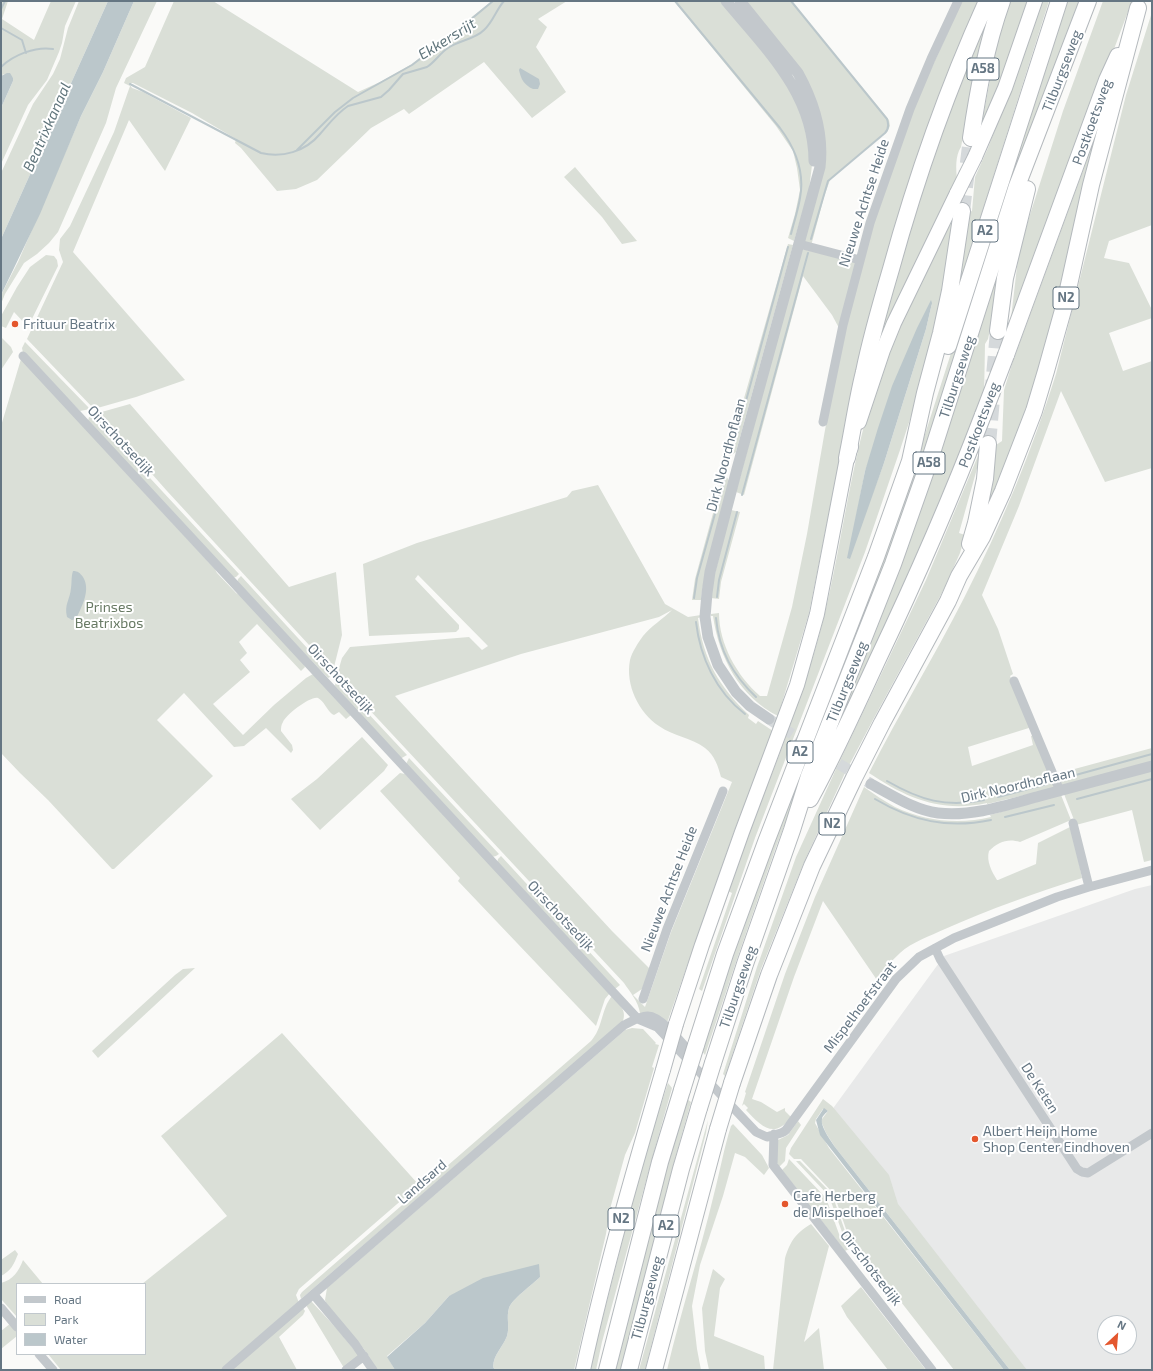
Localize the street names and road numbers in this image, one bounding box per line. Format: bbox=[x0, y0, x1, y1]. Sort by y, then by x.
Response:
street label: Tilburgseweg bbox=[1039, 28, 1085, 114]
road number: A58 bbox=[967, 58, 999, 80]
street label: Postkoetsweg bbox=[1069, 77, 1115, 167]
street label: Nieuwe Achtse Heide bbox=[835, 137, 893, 269]
road number: A2 bbox=[972, 220, 998, 242]
road number: N2 bbox=[1053, 287, 1079, 309]
street label: Tilburgseweg bbox=[936, 333, 978, 421]
street label: Postkoetsweg bbox=[955, 380, 1003, 470]
street label: Dirk Noordhoflaan bbox=[703, 396, 749, 514]
street label: Oirschotsedijk bbox=[84, 402, 158, 480]
road number: A58 bbox=[913, 452, 945, 474]
street label: Tilburgseweg bbox=[823, 639, 871, 725]
street label: Oirschotsedijk bbox=[304, 640, 378, 718]
road number: A2 bbox=[787, 741, 813, 763]
street label: Dirk Noordhoflaan bbox=[959, 764, 1077, 806]
road number: N2 bbox=[819, 813, 845, 835]
street label: Nieuwe Achtse Heide bbox=[637, 824, 701, 954]
street label: Oirschotsedijk bbox=[524, 877, 598, 955]
street label: Tilburgseweg bbox=[716, 943, 760, 1031]
street label: Mispelhoefstraat bbox=[820, 958, 900, 1056]
street label: De Keten bbox=[1018, 1060, 1062, 1116]
street label: Landsard bbox=[394, 1156, 450, 1208]
road number: N2 bbox=[608, 1208, 634, 1230]
road number: A2 bbox=[653, 1215, 679, 1237]
street label: Oirschotsedijk bbox=[837, 1227, 905, 1309]
street label: Tilburgseweg bbox=[628, 1254, 666, 1342]

